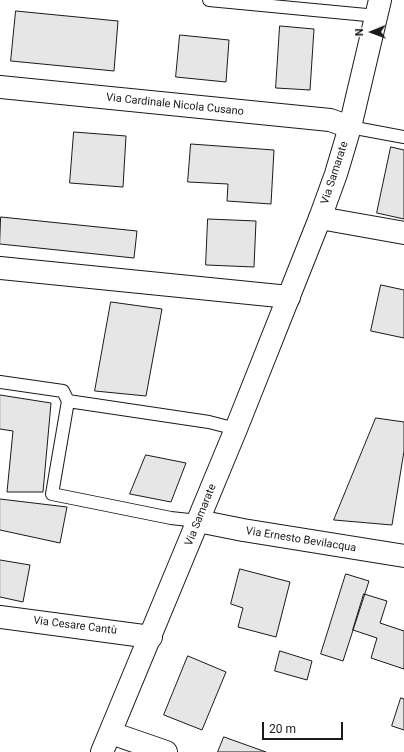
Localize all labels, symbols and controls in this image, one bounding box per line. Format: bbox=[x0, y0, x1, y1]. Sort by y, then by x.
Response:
north arrow bbox=[352, 12, 392, 52]
text: N bbox=[353, 28, 366, 36]
street label: Via Cardinale Nicola Cusano bbox=[105, 91, 245, 119]
street label: Via Samarate bbox=[319, 140, 351, 206]
street label: Via Samarate bbox=[183, 482, 219, 548]
street label: Via Ernesto Bevilacqua bbox=[245, 525, 357, 555]
street label: Via Cesare Cantù bbox=[32, 614, 118, 638]
scale bar bbox=[264, 714, 345, 740]
text: 20 m bbox=[269, 722, 296, 736]

